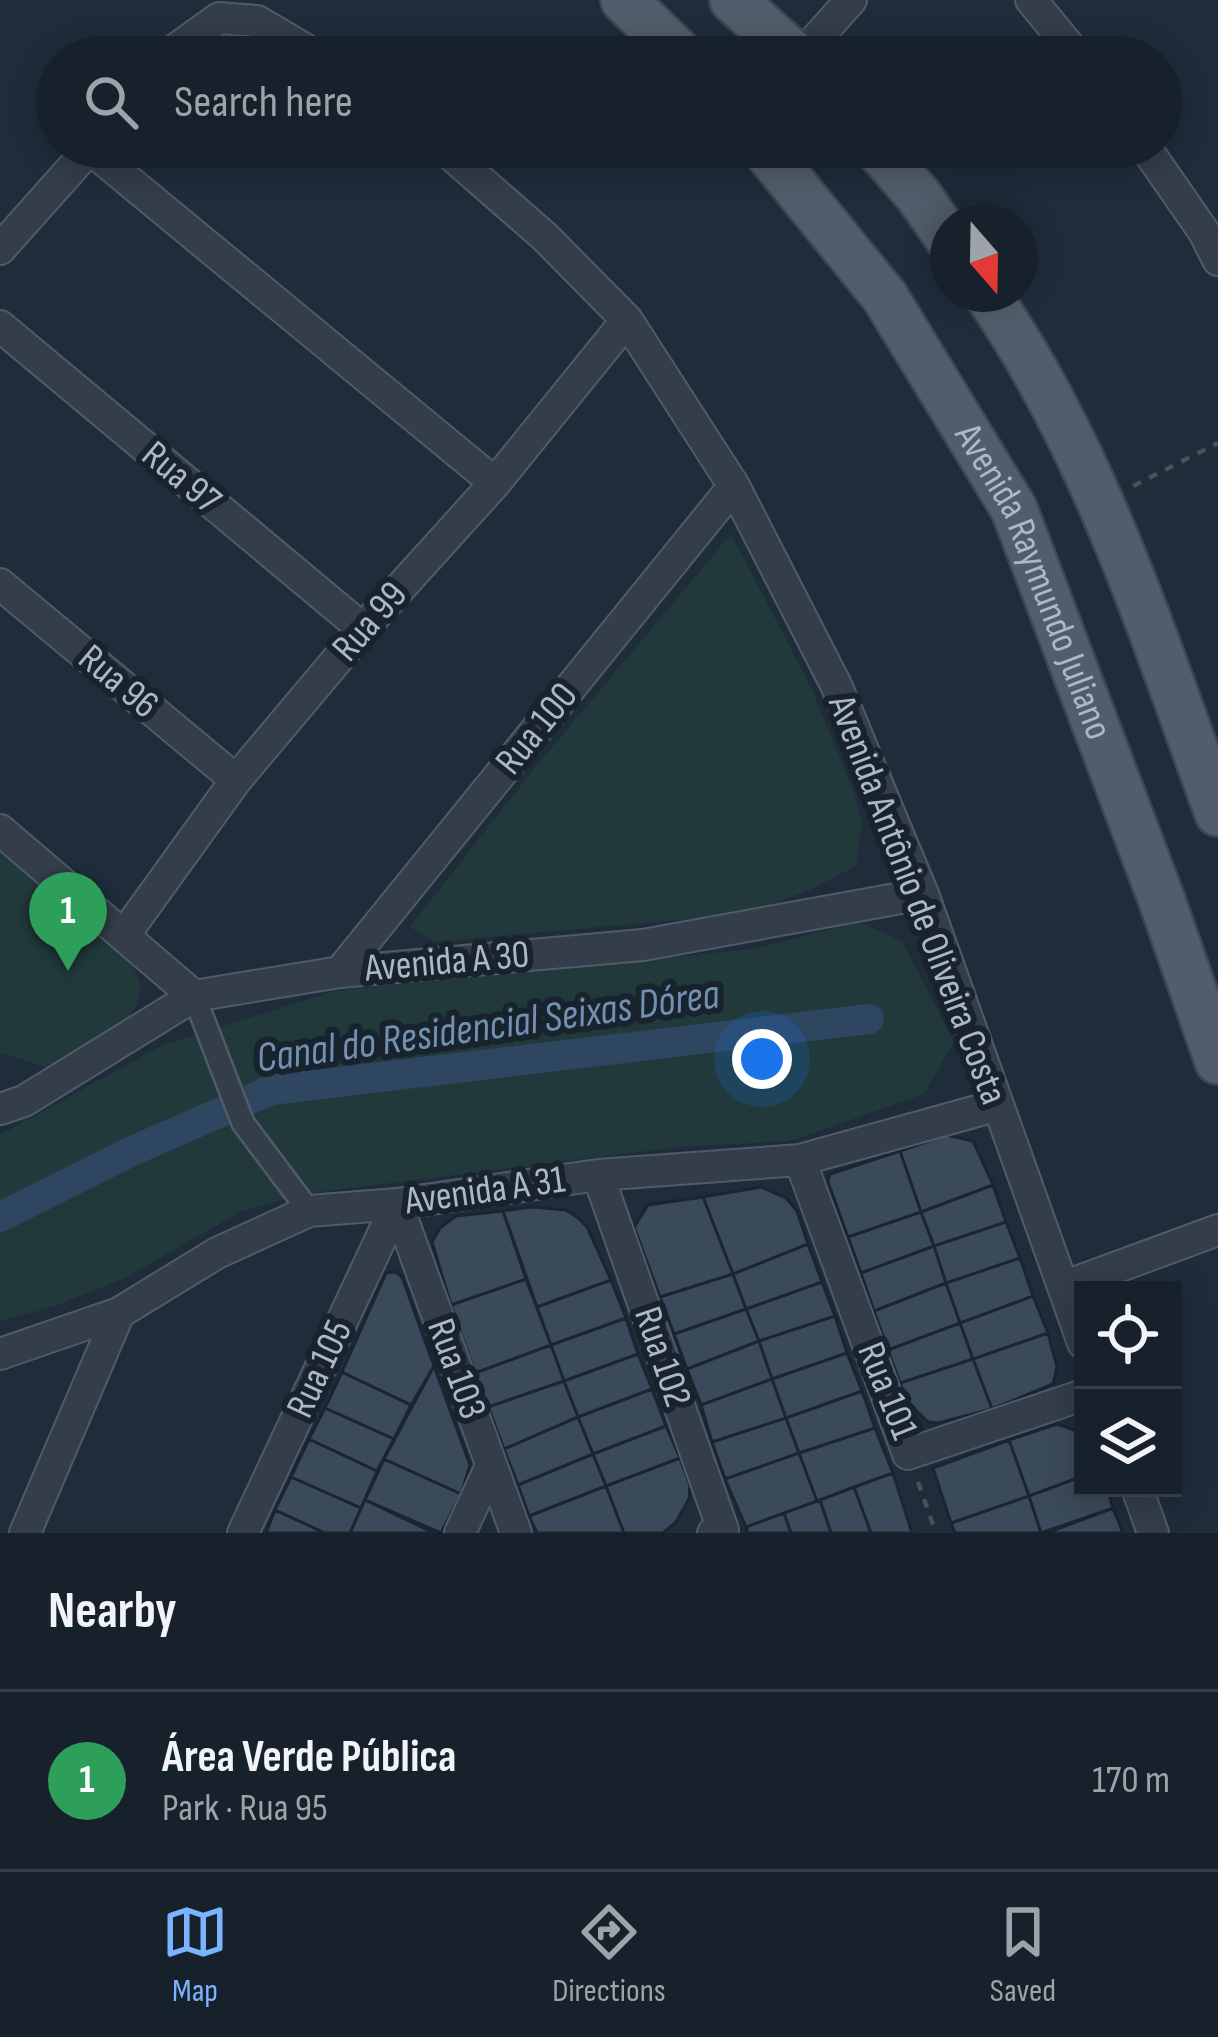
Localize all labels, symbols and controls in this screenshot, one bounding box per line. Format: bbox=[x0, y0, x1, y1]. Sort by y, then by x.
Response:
search box bbox=[36, 36, 1182, 168]
icon: search bbox=[78, 69, 144, 135]
text: Search here bbox=[174, 75, 353, 130]
north arrow bbox=[930, 204, 1038, 312]
street label: Avenida Raymundo Juliano bbox=[944, 414, 1122, 746]
street label: Rua 97 bbox=[132, 432, 230, 525]
street label: Rua 99 bbox=[323, 573, 417, 671]
street label: Rua 96 bbox=[68, 635, 168, 729]
street label: Rua 100 bbox=[486, 674, 588, 784]
street label: Avenida Antônio de Oliveira Costa bbox=[817, 688, 1017, 1111]
pin: 1 bbox=[29, 872, 107, 971]
street label: Avenida A 30 bbox=[362, 931, 531, 993]
water label: Canal do Residencial Seixas Dórea bbox=[253, 969, 723, 1085]
your location bbox=[732, 1029, 792, 1089]
street label: Avenida A 31 bbox=[401, 1156, 568, 1226]
map controls bbox=[1074, 1281, 1182, 1497]
button: locate bbox=[1074, 1281, 1182, 1389]
street label: Rua 102 bbox=[623, 1301, 701, 1413]
street label: Rua 105 bbox=[277, 1313, 363, 1425]
street label: Rua 103 bbox=[416, 1313, 496, 1425]
street label: Rua 101 bbox=[846, 1336, 928, 1447]
button: layers bbox=[1074, 1389, 1182, 1497]
text: Nearby bbox=[48, 1581, 177, 1642]
text: Área Verde Pública bbox=[162, 1730, 456, 1785]
text: 1 bbox=[79, 1757, 95, 1804]
text: 170 m bbox=[1092, 1757, 1170, 1804]
text: Park · Rua 95 bbox=[162, 1785, 328, 1832]
tab: Map bbox=[162, 1899, 228, 2011]
tab: Directions bbox=[552, 1899, 666, 2011]
tab: Saved bbox=[990, 1899, 1056, 2011]

